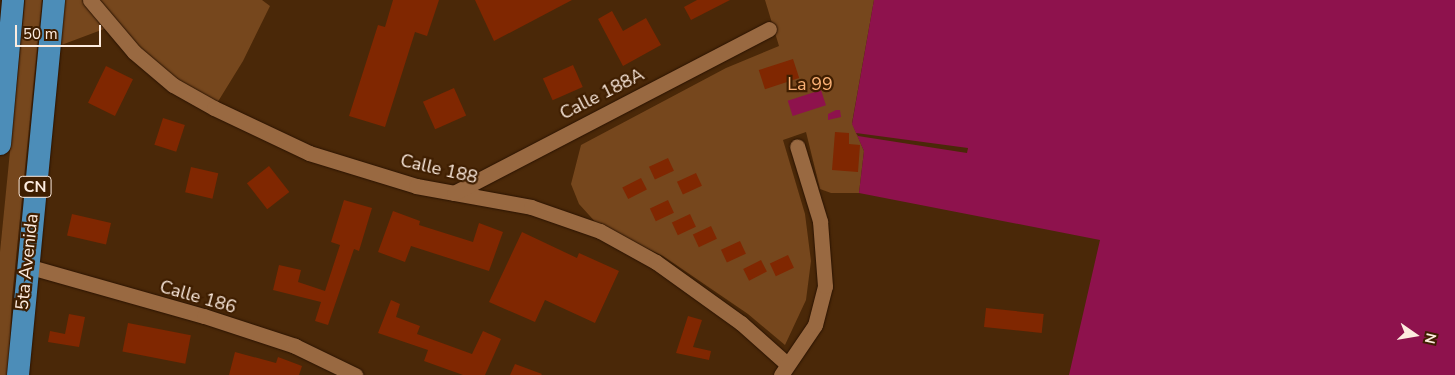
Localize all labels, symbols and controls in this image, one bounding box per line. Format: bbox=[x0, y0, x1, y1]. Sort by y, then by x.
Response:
scale bar bbox=[18, 15, 104, 47]
text: 50 m bbox=[23, 24, 58, 44]
street label: Calle 188A bbox=[556, 64, 648, 124]
park label: La 99 bbox=[787, 73, 833, 95]
street label: Calle 188 bbox=[398, 150, 480, 188]
road number: CN bbox=[18, 173, 52, 200]
street label: 5ta Avenida bbox=[11, 213, 43, 311]
street label: Calle 186 bbox=[157, 276, 239, 318]
north arrow bbox=[1390, 310, 1440, 360]
text: N bbox=[1420, 331, 1441, 346]

